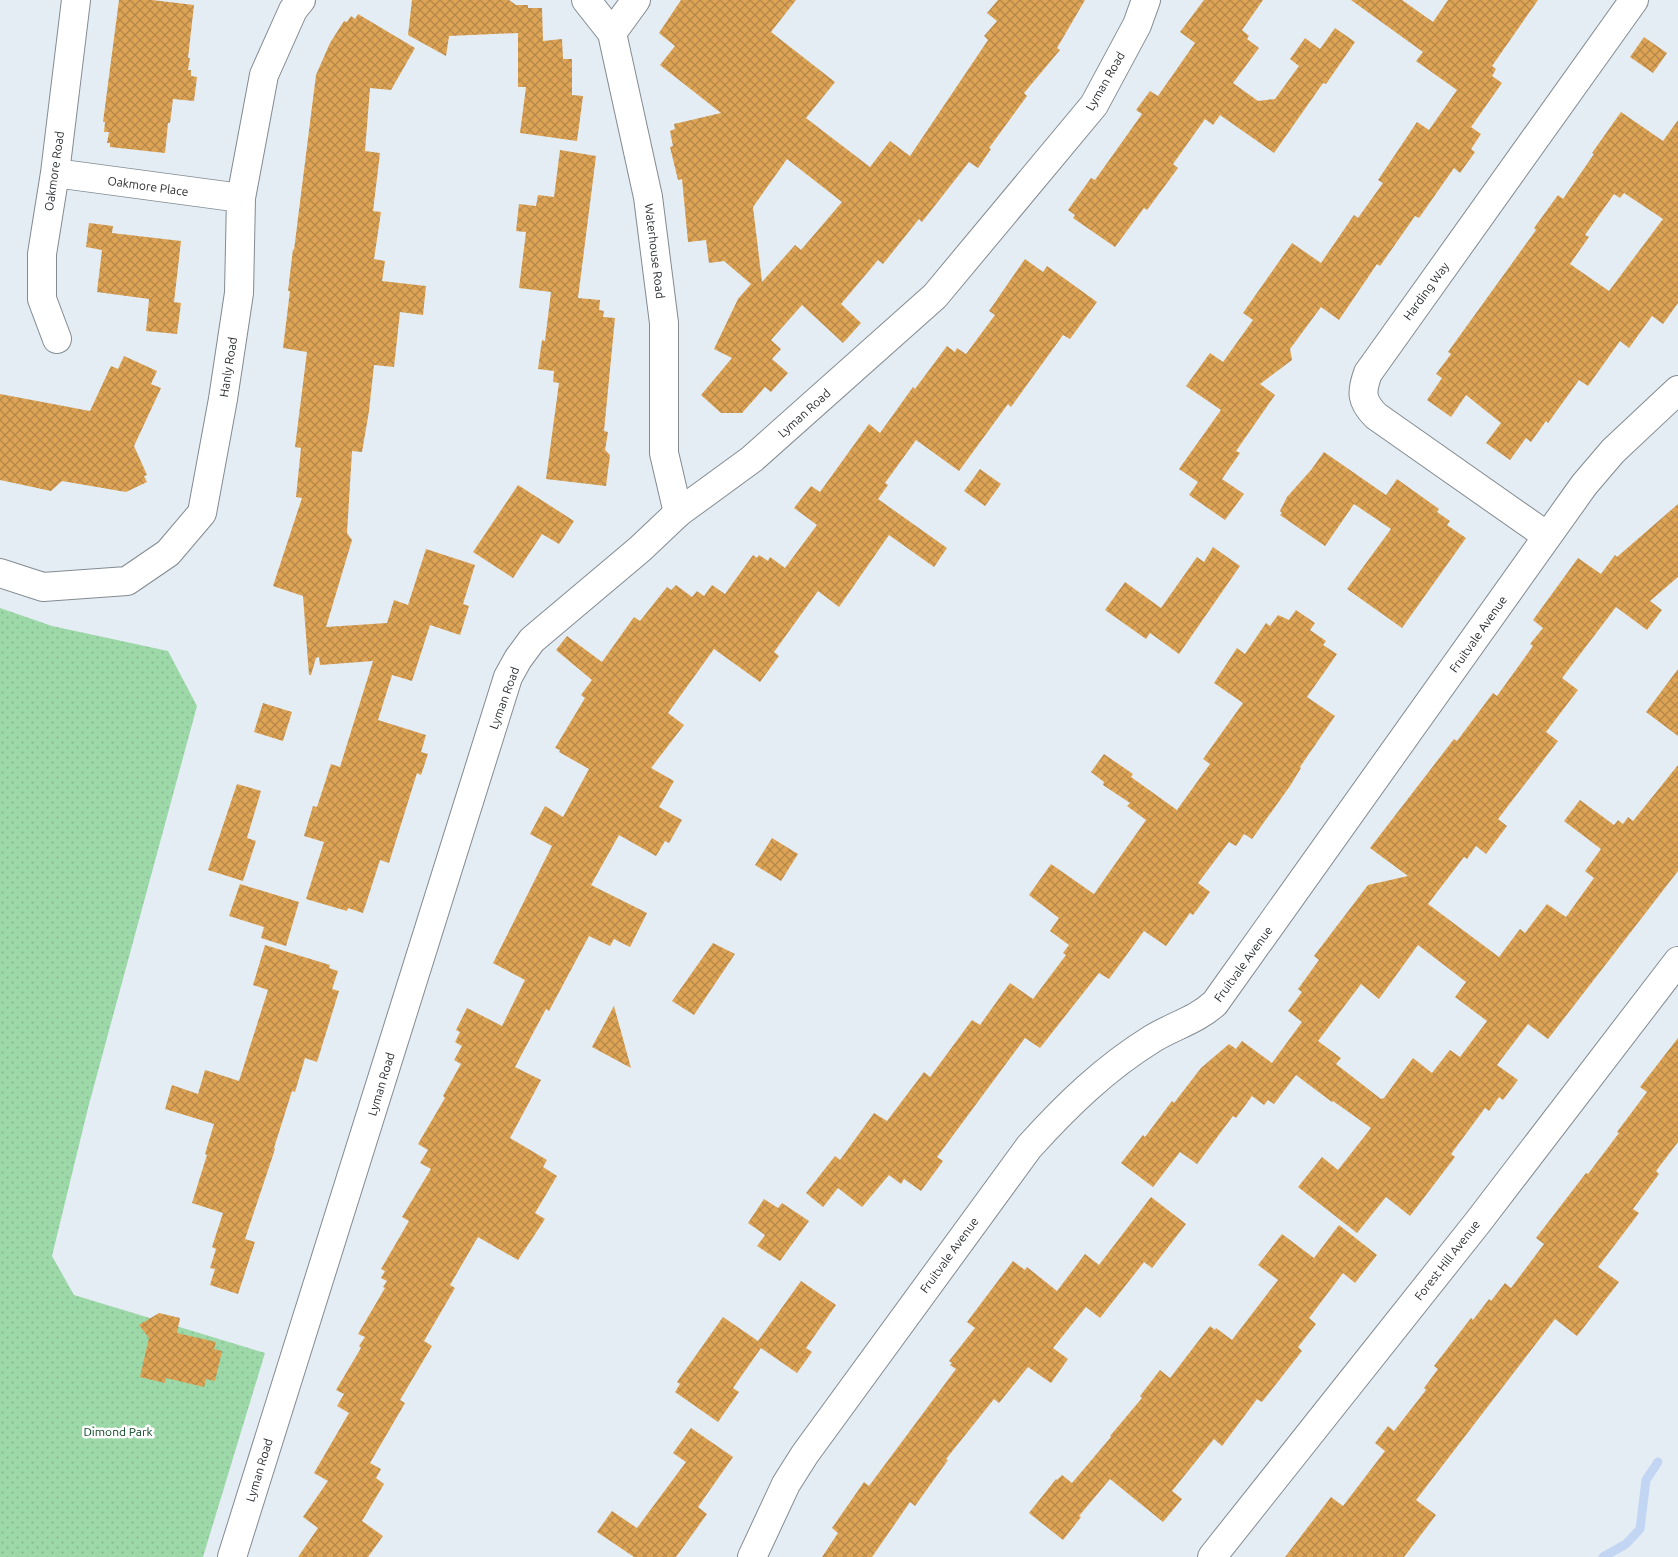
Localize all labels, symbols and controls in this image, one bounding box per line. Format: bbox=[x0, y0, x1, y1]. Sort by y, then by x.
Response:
street label: Lyman Road bbox=[1083, 49, 1127, 113]
street label: Oakmore Road bbox=[42, 130, 66, 212]
street label: Oakmore Place bbox=[107, 174, 189, 198]
street label: Waterhouse Road bbox=[643, 203, 667, 299]
street label: Harding Way bbox=[1401, 259, 1451, 322]
street label: Hanly Road bbox=[217, 336, 239, 398]
street label: Lyman Road bbox=[775, 386, 833, 440]
street label: Fruitvale Avenue bbox=[1447, 593, 1509, 675]
street label: Lyman Road bbox=[487, 665, 521, 731]
street label: Fruitvale Avenue bbox=[1211, 924, 1275, 1004]
street label: Lyman Road bbox=[365, 1051, 397, 1117]
street label: Fruitvale Avenue bbox=[917, 1215, 981, 1295]
street label: Forest Hill Avenue bbox=[1412, 1217, 1482, 1303]
park label: Dimond Park bbox=[83, 1425, 153, 1438]
street label: Lyman Road bbox=[243, 1437, 275, 1503]

